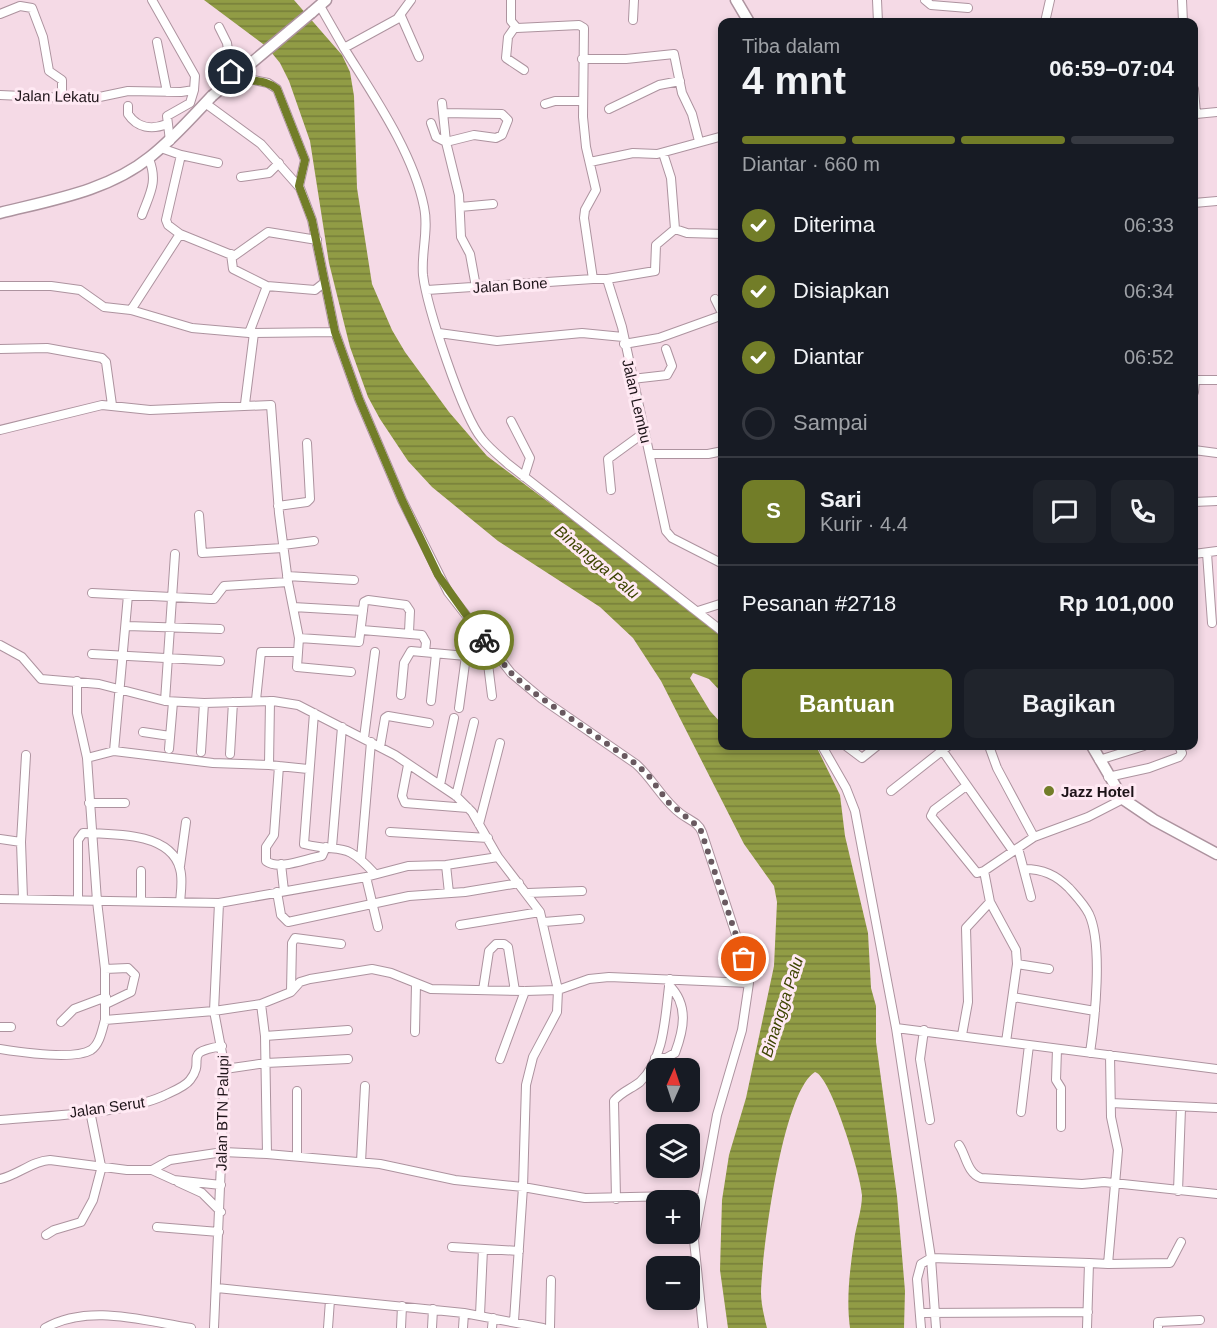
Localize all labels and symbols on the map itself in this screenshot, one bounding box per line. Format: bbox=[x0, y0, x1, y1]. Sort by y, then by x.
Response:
pin bbox=[205, 46, 256, 97]
street label: Jalan Lekatu bbox=[14, 87, 100, 105]
street label: Jalan Bone bbox=[472, 274, 548, 296]
street label: Jalan Lembu bbox=[619, 357, 655, 445]
water label: Binangga Palu bbox=[552, 522, 642, 602]
courier bbox=[454, 610, 514, 670]
place label: Jazz Hotel bbox=[1061, 783, 1134, 800]
marker: Jazz Hotel bbox=[1042, 784, 1056, 798]
pin bbox=[718, 933, 769, 984]
water label: Binangga Palu bbox=[758, 955, 806, 1059]
street label: Jalan BTN Palupi bbox=[212, 1055, 232, 1171]
north arrow bbox=[646, 1058, 700, 1112]
street label: Jalan Serut bbox=[68, 1093, 147, 1121]

